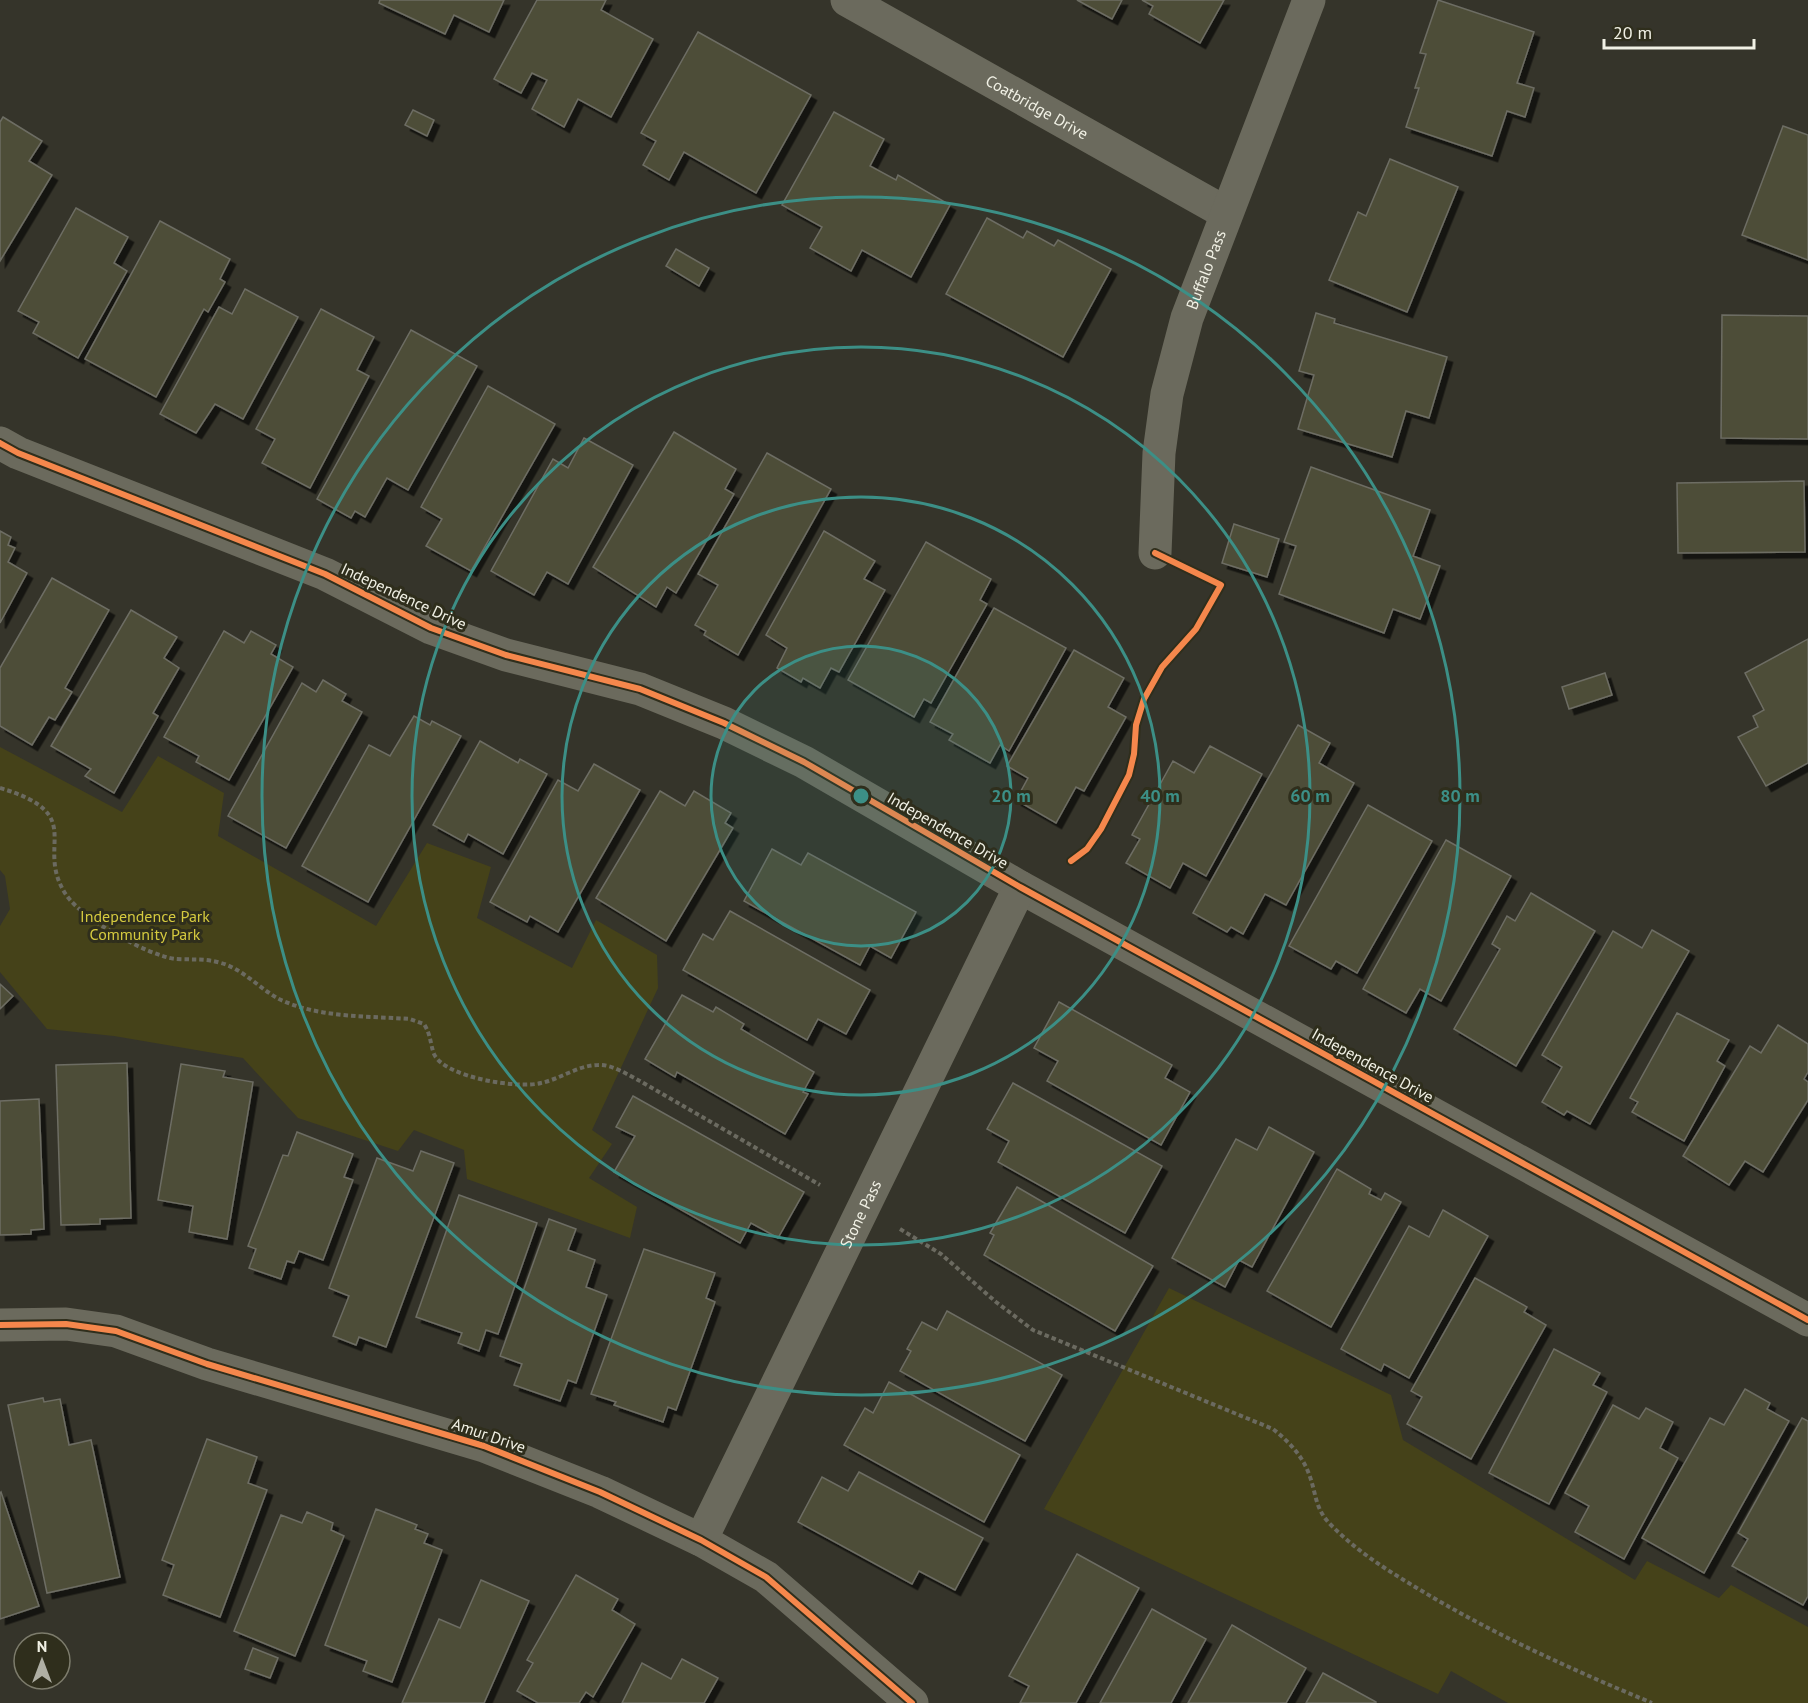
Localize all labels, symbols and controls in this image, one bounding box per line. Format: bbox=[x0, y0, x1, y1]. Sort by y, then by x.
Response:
scale bar bbox=[1604, 12, 1754, 50]
text: 20 m bbox=[1613, 21, 1652, 44]
street label: Coatbridge Drive bbox=[982, 70, 1092, 144]
street label: Buffalo Pass bbox=[1181, 227, 1230, 312]
street label: Independence Drive bbox=[338, 558, 470, 634]
text: 20 m bbox=[991, 784, 1031, 807]
text: 40 m bbox=[1140, 784, 1180, 807]
text: 60 m bbox=[1290, 784, 1330, 807]
text: 80 m bbox=[1440, 784, 1480, 807]
centre of rings bbox=[851, 786, 871, 806]
street label: Independence Drive bbox=[884, 787, 1012, 873]
park label: Independence Park Community Park bbox=[80, 906, 210, 944]
street label: Independence Drive bbox=[1309, 1023, 1437, 1107]
street label: Stone Pass bbox=[835, 1176, 886, 1251]
street label: Amur Drive bbox=[450, 1413, 528, 1457]
north arrow bbox=[12, 1631, 72, 1691]
text: N bbox=[37, 1636, 47, 1656]

